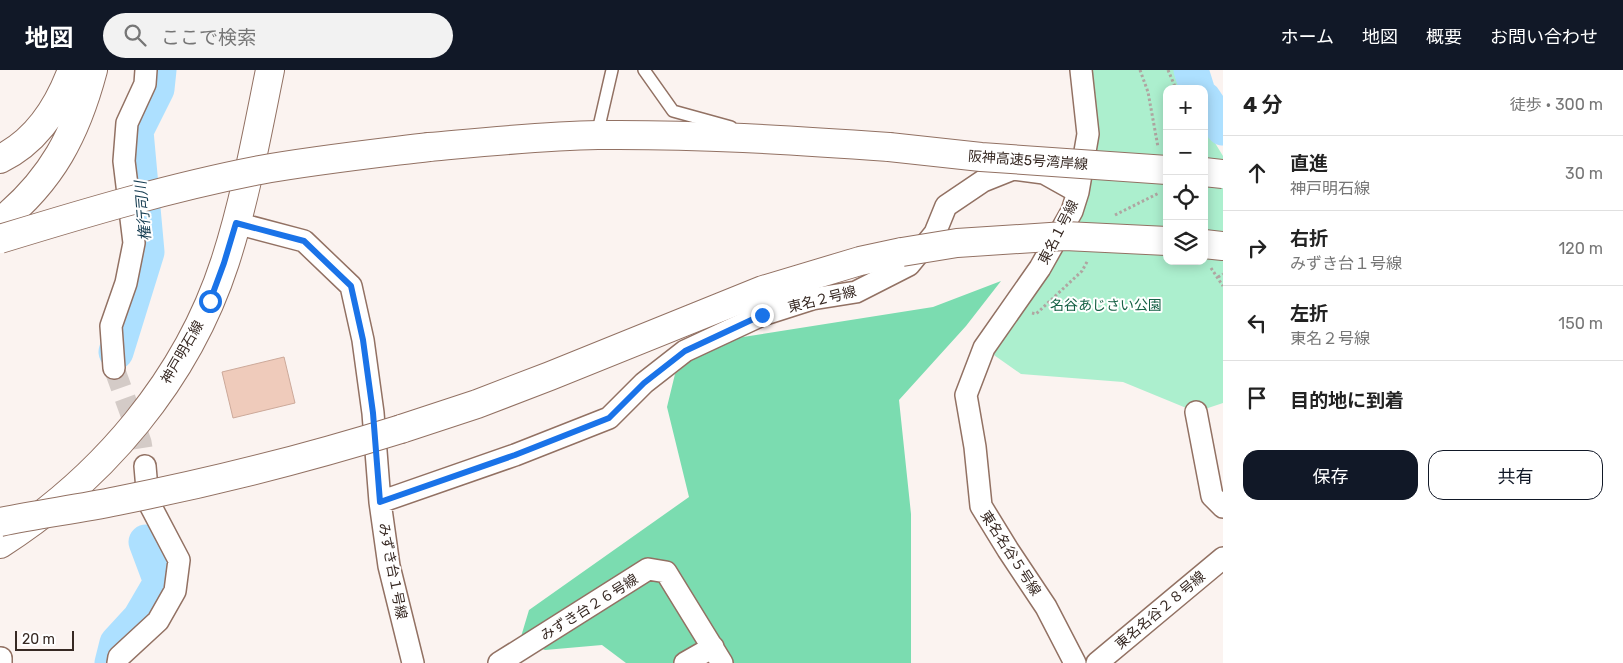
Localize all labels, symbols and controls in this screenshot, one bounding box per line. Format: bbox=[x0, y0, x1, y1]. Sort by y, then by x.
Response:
search box bbox=[103, 13, 453, 58]
icon: search bbox=[121, 21, 149, 49]
text: 地図 bbox=[25, 24, 73, 52]
text: ここで検索 bbox=[161, 26, 256, 49]
text: ホーム bbox=[1281, 26, 1334, 48]
text: 地図 bbox=[1362, 26, 1398, 48]
text: 概要 bbox=[1426, 26, 1462, 48]
text: お問い合わせ bbox=[1490, 26, 1598, 48]
map controls bbox=[1163, 85, 1208, 265]
button: + bbox=[1163, 85, 1208, 130]
text: 4 分 bbox=[1243, 92, 1283, 117]
text: 徒歩 · 300 m bbox=[1510, 95, 1603, 114]
button: − bbox=[1163, 130, 1208, 175]
street label: 阪神高速5号湾岸線 bbox=[967, 148, 1089, 173]
text: 直進 bbox=[1290, 152, 1328, 175]
icon: ahead bbox=[1243, 159, 1271, 187]
text: 30 m bbox=[1565, 164, 1603, 183]
button: locate bbox=[1163, 175, 1208, 220]
water label: 権行司川 bbox=[131, 178, 155, 242]
text: 神戸明石線 bbox=[1290, 179, 1370, 198]
street label: 東名１号線 bbox=[1035, 197, 1082, 267]
button: layers bbox=[1163, 220, 1208, 265]
text: 右折 bbox=[1290, 227, 1328, 250]
icon: right bbox=[1243, 234, 1271, 262]
text: 120 m bbox=[1558, 239, 1603, 258]
text: みずき台１号線 bbox=[1290, 254, 1402, 273]
street label: 東名２号線 bbox=[786, 283, 858, 316]
route start bbox=[199, 290, 222, 313]
park label: 名谷あじさい公園 bbox=[1050, 297, 1162, 314]
text: 左折 bbox=[1290, 302, 1328, 325]
route end bbox=[751, 304, 774, 327]
icon: left bbox=[1243, 309, 1271, 337]
text: 150 m bbox=[1558, 314, 1603, 333]
street label: 神戸明石線 bbox=[158, 318, 207, 387]
text: 東名２号線 bbox=[1290, 329, 1370, 348]
icon: arrive bbox=[1243, 384, 1271, 412]
text: 目的地に到着 bbox=[1290, 389, 1404, 412]
button: 保存 bbox=[1243, 450, 1418, 500]
button: 共有 bbox=[1428, 450, 1603, 500]
street label: 東名名谷５号線 bbox=[977, 508, 1044, 599]
street label: みずき台１号線 bbox=[375, 521, 410, 621]
street label: 東名名谷２８号線 bbox=[1112, 568, 1209, 653]
street label: みずき台２６号線 bbox=[537, 571, 641, 644]
scale bar bbox=[15, 628, 74, 651]
text: 20 m bbox=[22, 631, 55, 648]

